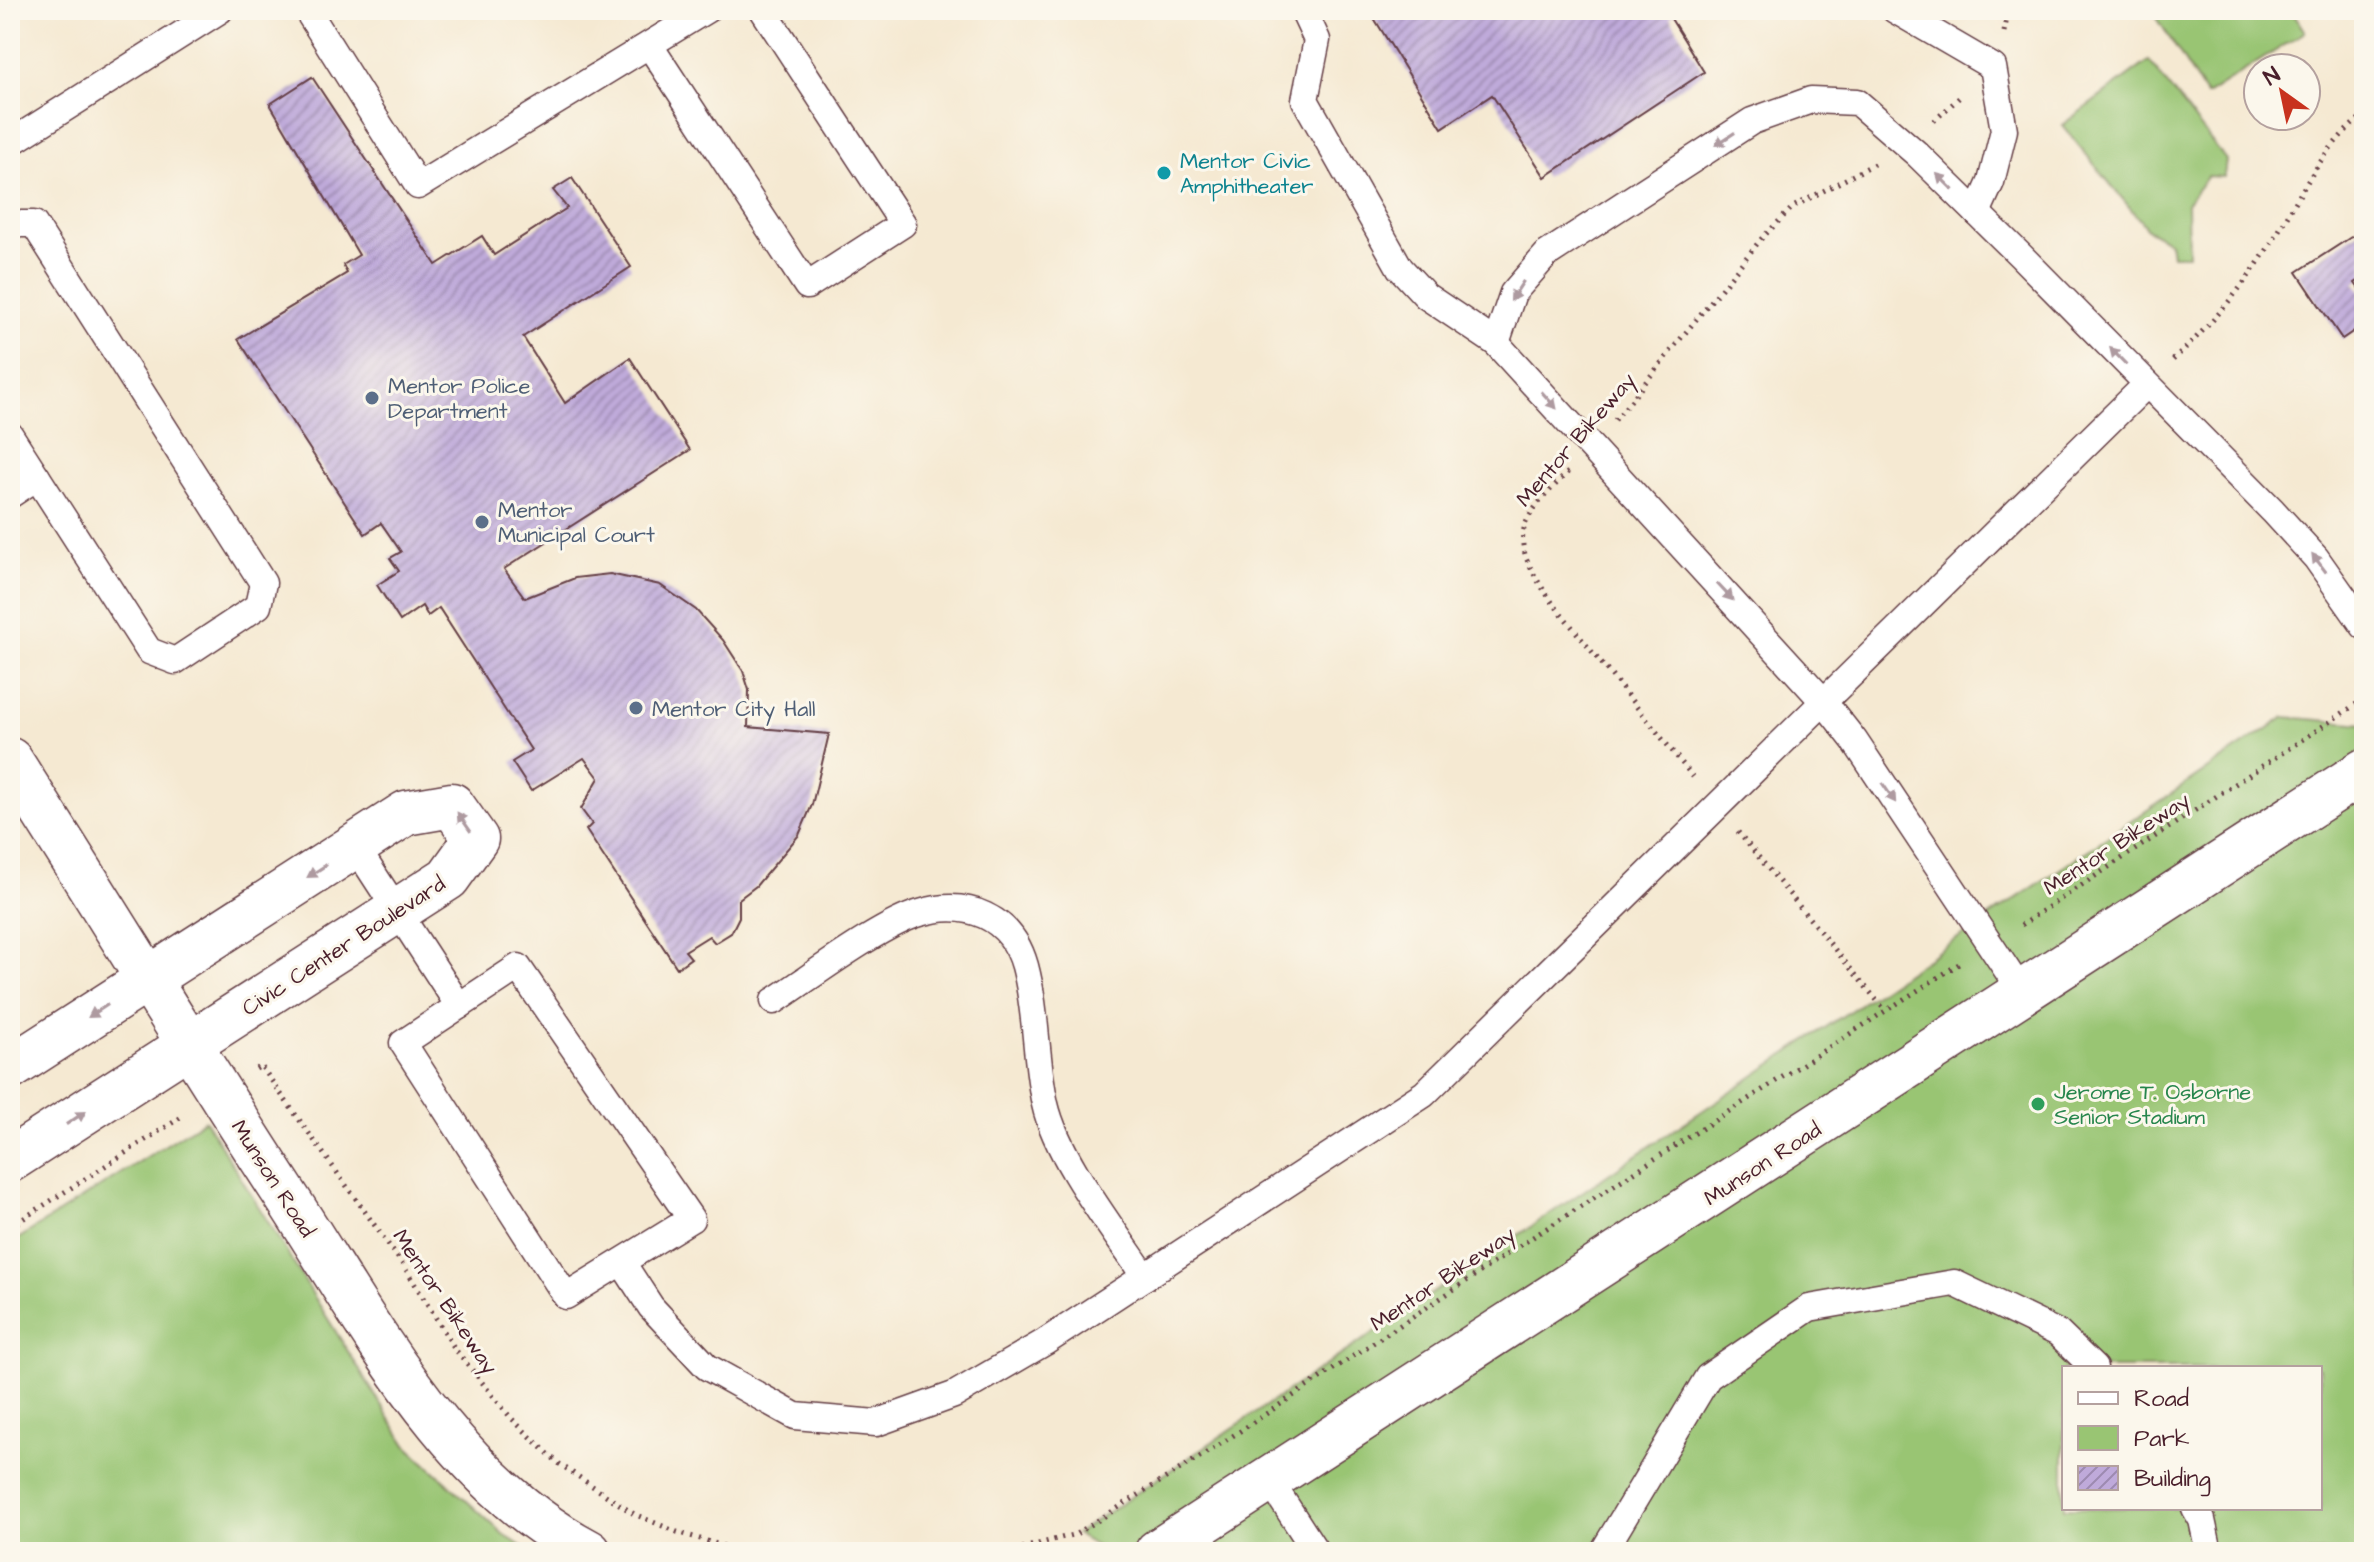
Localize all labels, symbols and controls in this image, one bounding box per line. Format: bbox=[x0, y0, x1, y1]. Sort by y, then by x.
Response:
north arrow bbox=[2242, 52, 2322, 132]
text: N bbox=[2258, 60, 2286, 93]
one-way arrow bbox=[1714, 131, 1735, 146]
place label: Mentor Civic Amphitheater bbox=[1180, 146, 1314, 202]
marker: Mentor Civic Amphitheater bbox=[1155, 164, 1173, 182]
one-way arrow bbox=[1936, 173, 1955, 192]
one-way arrow bbox=[1510, 281, 1525, 302]
one-way arrow bbox=[2110, 347, 2128, 366]
street label: Mentor Bikeway bbox=[1509, 366, 1644, 514]
place label: Mentor Police Department bbox=[388, 371, 530, 427]
marker: Mentor Police Department bbox=[363, 389, 381, 407]
one-way arrow bbox=[1539, 391, 1557, 410]
place label: Mentor Municipal Court bbox=[498, 495, 655, 551]
marker: Mentor Municipal Court bbox=[473, 513, 491, 531]
one-way arrow bbox=[2312, 553, 2328, 573]
one-way arrow bbox=[1716, 582, 1734, 601]
place label: Mentor City Hall bbox=[652, 694, 815, 726]
marker: Mentor City Hall bbox=[627, 699, 645, 717]
one-way arrow bbox=[1881, 782, 1896, 803]
street label: Mentor Bikeway bbox=[2038, 785, 2197, 904]
one-way arrow bbox=[457, 811, 472, 832]
one-way arrow bbox=[306, 863, 328, 877]
street label: Civic Center Boulevard bbox=[236, 869, 452, 1024]
one-way arrow bbox=[88, 1004, 109, 1019]
place label: Jerome T. Osborne Senior Stadium bbox=[2054, 1077, 2251, 1133]
marker: Jerome T. Osborne Senior Stadium bbox=[2029, 1095, 2047, 1113]
one-way arrow bbox=[65, 1110, 86, 1125]
street label: Munson Road bbox=[223, 1114, 322, 1244]
street label: Munson Road bbox=[1698, 1115, 1828, 1214]
street label: Mentor Bikeway bbox=[1364, 1219, 1522, 1340]
street label: Mentor Bikeway bbox=[384, 1223, 505, 1381]
legend bbox=[2062, 1366, 2322, 1510]
text: Road bbox=[2134, 1382, 2189, 1416]
text: Park bbox=[2134, 1422, 2190, 1456]
text: Building bbox=[2134, 1462, 2211, 1497]

